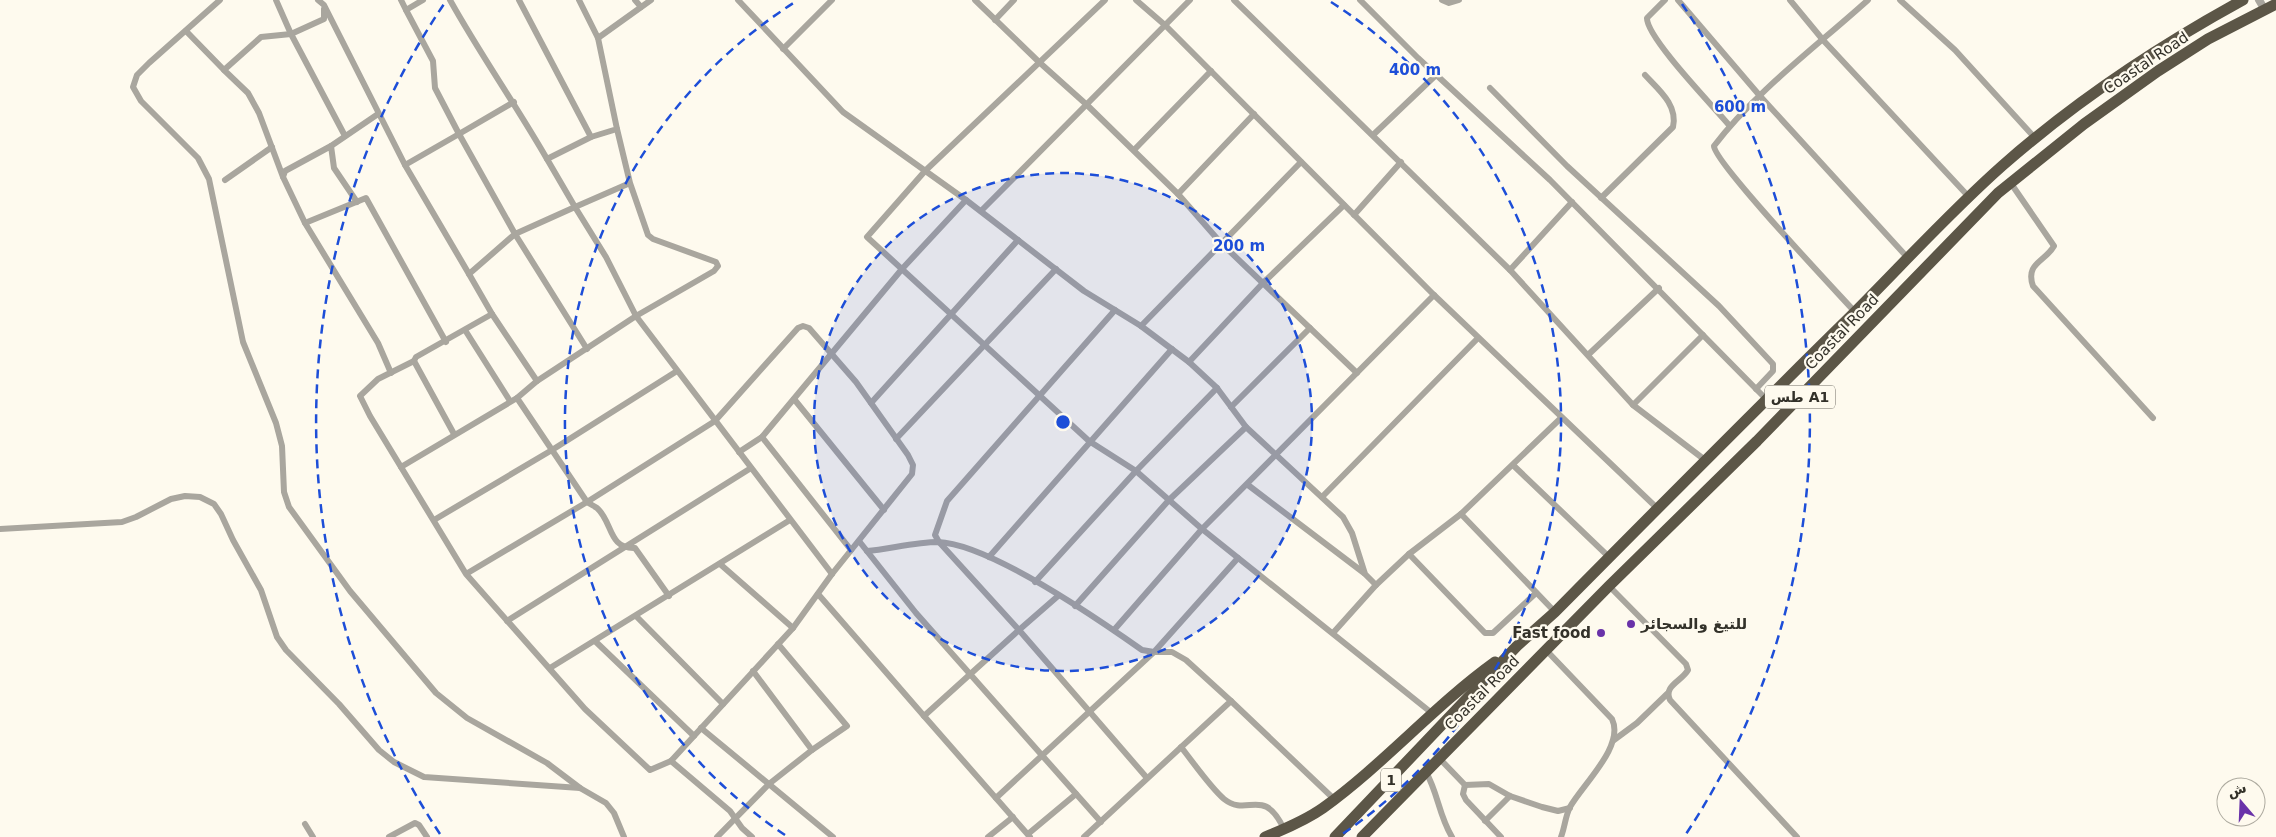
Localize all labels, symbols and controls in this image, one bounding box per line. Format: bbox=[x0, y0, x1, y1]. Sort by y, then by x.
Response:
street label: Coastal Road bbox=[2100, 28, 2192, 98]
text: 400 m bbox=[1389, 61, 1441, 79]
text: 600 m bbox=[1714, 98, 1766, 116]
text: 200 m bbox=[1213, 237, 1265, 255]
street label: Coastal Road bbox=[1801, 290, 1883, 374]
road number: طس A1 bbox=[1765, 386, 1835, 408]
centre of rings bbox=[1054, 413, 1072, 431]
place label: للتيغ والسجائر bbox=[1640, 615, 1747, 633]
marker: للتيغ والسجائر bbox=[1625, 618, 1637, 630]
place label: Fast food bbox=[1512, 624, 1591, 642]
marker: Fast food bbox=[1595, 627, 1607, 639]
street label: Coastal Road bbox=[1441, 652, 1523, 734]
road number: 1 bbox=[1381, 768, 1401, 792]
north arrow bbox=[2216, 777, 2266, 827]
text: ش bbox=[2225, 779, 2249, 800]

